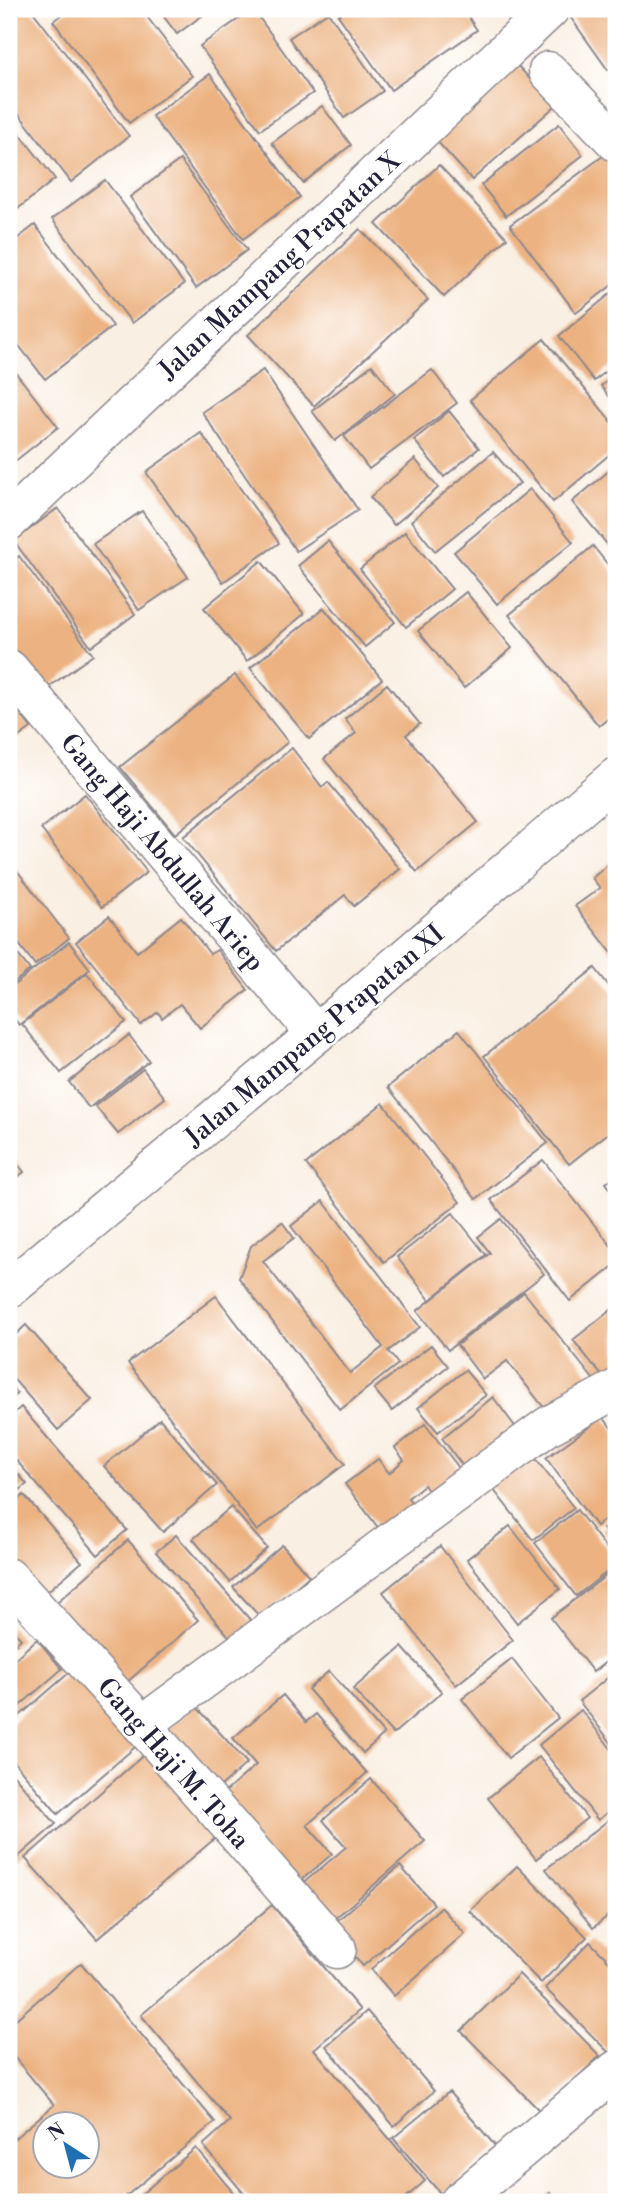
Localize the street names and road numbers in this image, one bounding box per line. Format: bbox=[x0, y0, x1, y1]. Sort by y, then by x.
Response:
street label: Jalan Mampang Prapatan X bbox=[152, 144, 408, 387]
street label: Gang Haji Abdullah Ariep bbox=[53, 727, 271, 978]
street label: Jalan Mampang Prapatan XI bbox=[178, 918, 451, 1154]
street label: Gang Haji M. Toha bbox=[90, 1672, 257, 1856]

